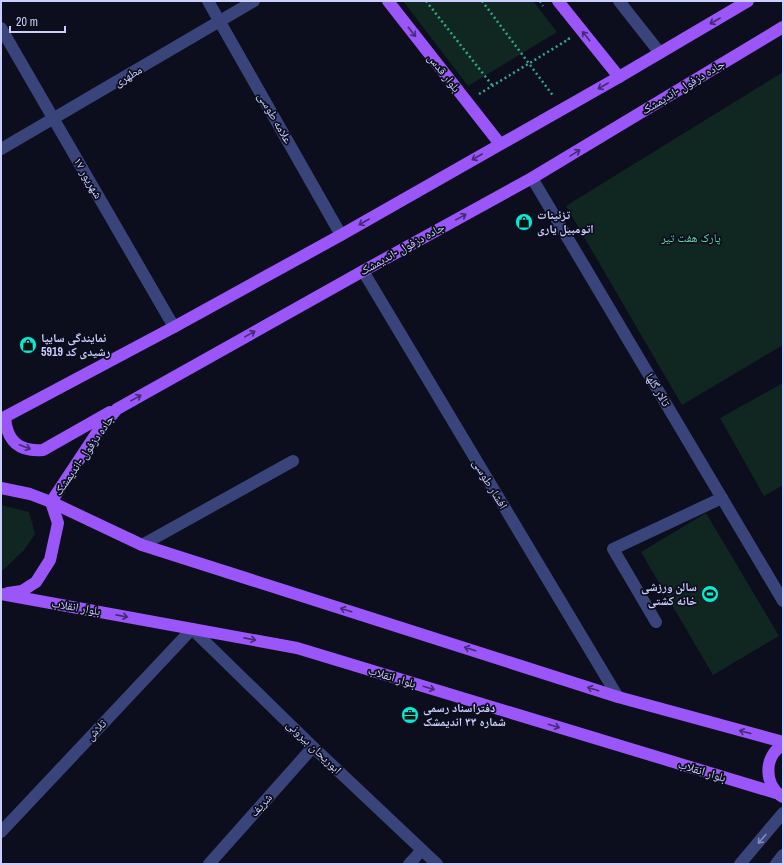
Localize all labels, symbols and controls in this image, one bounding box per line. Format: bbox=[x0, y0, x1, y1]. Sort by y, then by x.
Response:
scale bar bbox=[10, 8, 65, 34]
text: 20 m bbox=[16, 14, 38, 30]
one-way arrow bbox=[709, 17, 721, 25]
one-way arrow bbox=[407, 26, 416, 37]
one-way arrow bbox=[581, 30, 590, 41]
street label: بلوار قدس bbox=[424, 50, 464, 96]
street label: جاده دزفول -اندیمشک bbox=[638, 56, 728, 118]
street label: مطهری bbox=[111, 62, 145, 90]
one-way arrow bbox=[597, 83, 609, 91]
street label: علامه طوسی bbox=[254, 89, 296, 147]
one-way arrow bbox=[569, 148, 581, 156]
street label: ۱۷ شهریور bbox=[70, 154, 106, 202]
one-way arrow bbox=[471, 154, 483, 162]
place label: تزئینات اتومبیل یاری bbox=[537, 207, 594, 237]
shop icon: تزئینات اتومبیل یاری bbox=[514, 212, 534, 232]
one-way arrow bbox=[455, 213, 467, 220]
street label: جاده دزفول -اندیمشک bbox=[357, 219, 448, 279]
one-way arrow bbox=[359, 219, 371, 227]
park label: پارک هفت تیر bbox=[660, 230, 721, 246]
place label: نمایندگی سایپا رشیدی کد 5919 bbox=[41, 330, 111, 360]
one-way arrow bbox=[244, 330, 256, 338]
shop icon: نمایندگی سایپا رشیدی کد 5919 bbox=[18, 335, 38, 355]
street label: تالار گلها bbox=[642, 370, 674, 410]
one-way arrow bbox=[130, 393, 142, 401]
street label: جاده دزفول -اندیمشک bbox=[50, 411, 118, 498]
one-way arrow bbox=[18, 444, 30, 452]
street label: افشار طوسی bbox=[469, 456, 511, 512]
place label: سالن ورزشی خانه کشتی bbox=[641, 579, 697, 609]
sports icon: سالن ورزشی خانه کشتی bbox=[700, 584, 720, 604]
street label: بلوار انقلاب bbox=[50, 595, 102, 619]
one-way arrow bbox=[339, 606, 352, 613]
one-way arrow bbox=[115, 612, 128, 620]
one-way arrow bbox=[243, 636, 256, 644]
one-way arrow bbox=[464, 645, 476, 653]
street label: بلوار انقلاب bbox=[366, 662, 418, 692]
one-way arrow bbox=[422, 685, 435, 692]
one-way arrow bbox=[587, 685, 600, 692]
place label: دفتراسناد رسمی شماره ۳۳ اندیمشک bbox=[423, 700, 506, 730]
office icon: دفتراسناد رسمی شماره ۳۳ اندیمشک bbox=[400, 705, 420, 725]
street label: تلاش bbox=[82, 716, 110, 744]
street label: ابوریحان بیرونی bbox=[283, 717, 345, 777]
one-way arrow bbox=[547, 723, 560, 730]
one-way arrow bbox=[739, 728, 752, 735]
street label: بلوار انقلاب bbox=[676, 756, 728, 786]
street label: شریف bbox=[246, 790, 276, 820]
one-way arrow bbox=[757, 833, 766, 844]

